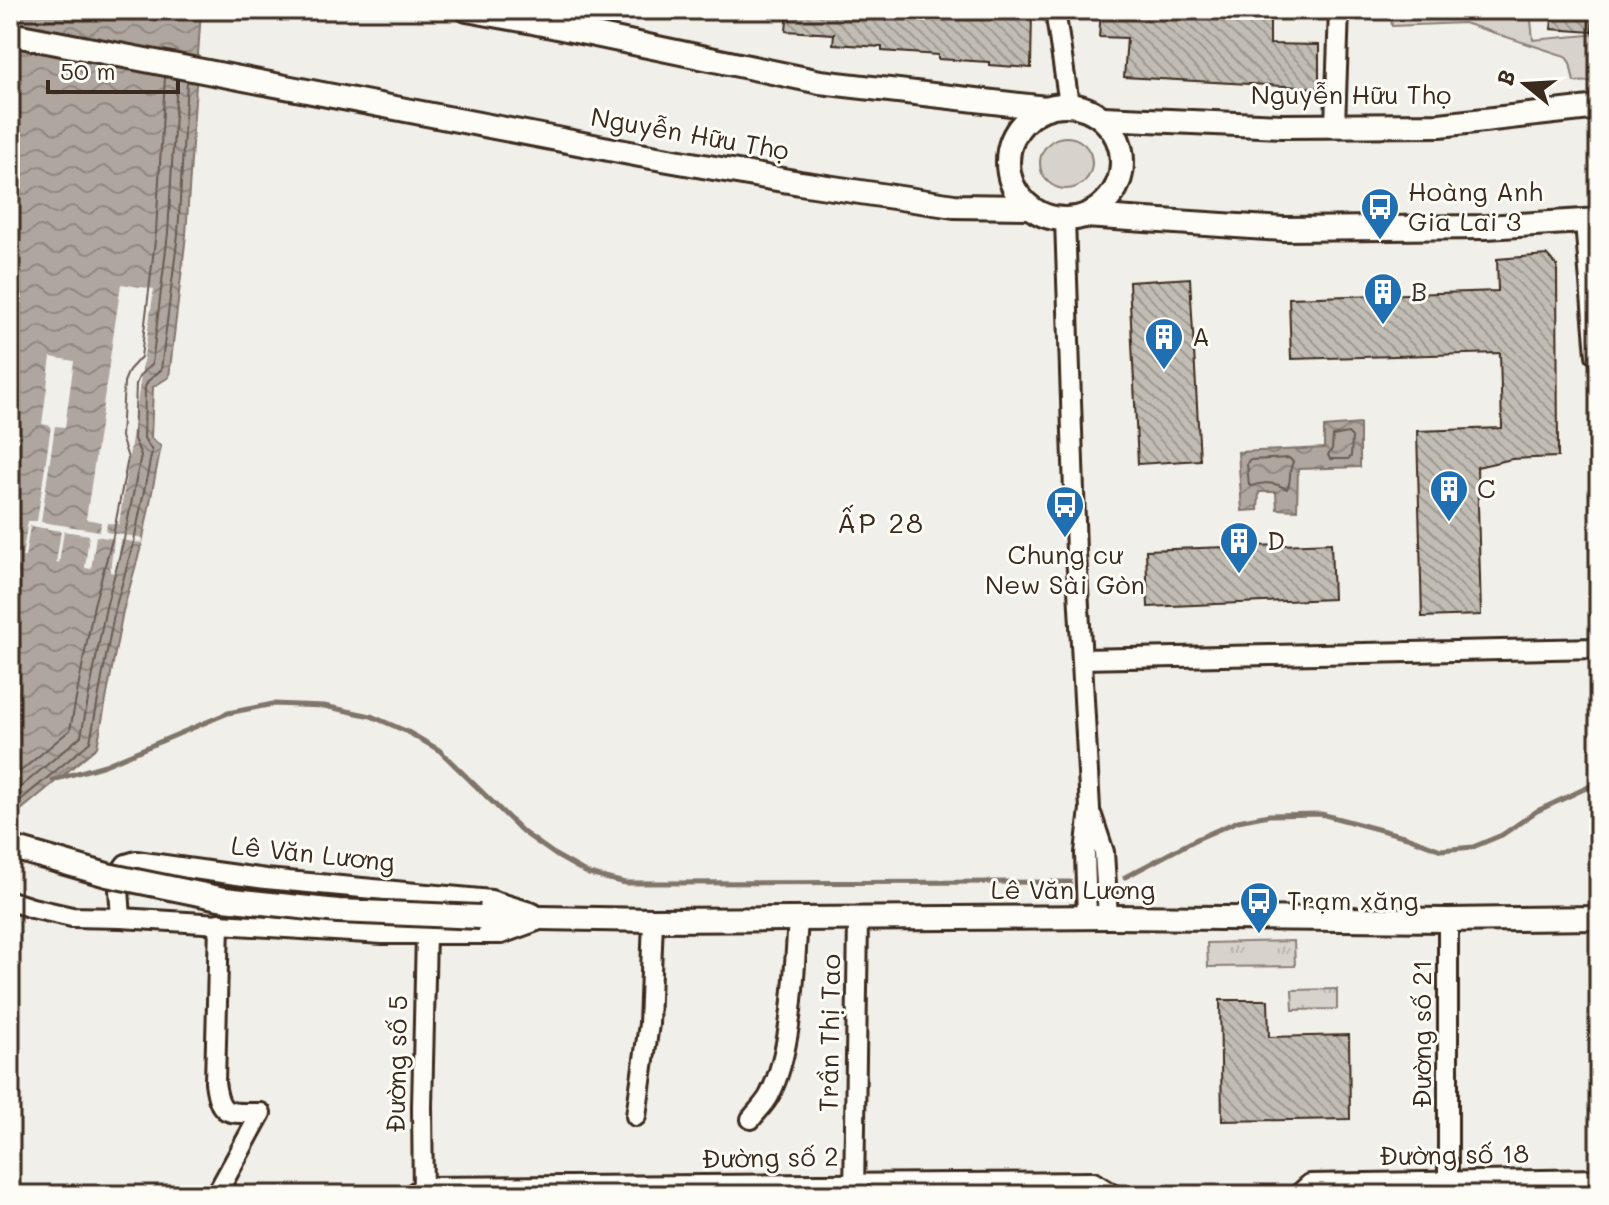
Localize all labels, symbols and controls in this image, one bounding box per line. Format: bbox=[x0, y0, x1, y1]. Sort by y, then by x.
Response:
scale bar bbox=[48, 44, 178, 94]
north arrow bbox=[1485, 44, 1565, 124]
text: 50 m bbox=[60, 55, 116, 86]
text: B bbox=[1489, 66, 1522, 89]
street label: Nguyễn Hữu Thọ bbox=[1251, 77, 1451, 111]
street label: Nguyễn Hữu Thọ bbox=[588, 99, 792, 167]
place label: Hoàng Anh Gia Lai 3 bbox=[1408, 174, 1543, 238]
bus stop icon: Hoàng Anh Gia Lai 3 bbox=[1359, 186, 1401, 241]
building icon: B bbox=[1362, 271, 1404, 326]
place label: B bbox=[1411, 274, 1427, 308]
building icon: A bbox=[1143, 316, 1185, 371]
place label: A bbox=[1192, 319, 1210, 353]
building icon: C bbox=[1428, 468, 1470, 523]
place label: C bbox=[1477, 471, 1496, 505]
bus stop icon: Chung cư New Sài Gòn bbox=[1044, 484, 1086, 539]
district label: ẤP 28 bbox=[837, 504, 925, 540]
building icon: D bbox=[1218, 520, 1260, 575]
place label: D bbox=[1267, 523, 1285, 557]
place label: Chung cư New Sài Gòn bbox=[985, 537, 1145, 601]
street label: Lê Văn Lương bbox=[230, 828, 397, 879]
street label: Lê Văn Lương bbox=[991, 872, 1155, 906]
bus stop icon: Trạm xăng bbox=[1238, 880, 1280, 935]
place label: Trạm xăng bbox=[1287, 883, 1419, 917]
street label: Trần Thị Tao bbox=[811, 954, 847, 1112]
street label: Đường số 21 bbox=[1404, 960, 1438, 1108]
street label: Đường số 5 bbox=[378, 995, 414, 1133]
street label: Đường số 18 bbox=[1379, 1136, 1529, 1172]
street label: Đường số 2 bbox=[701, 1139, 839, 1175]

